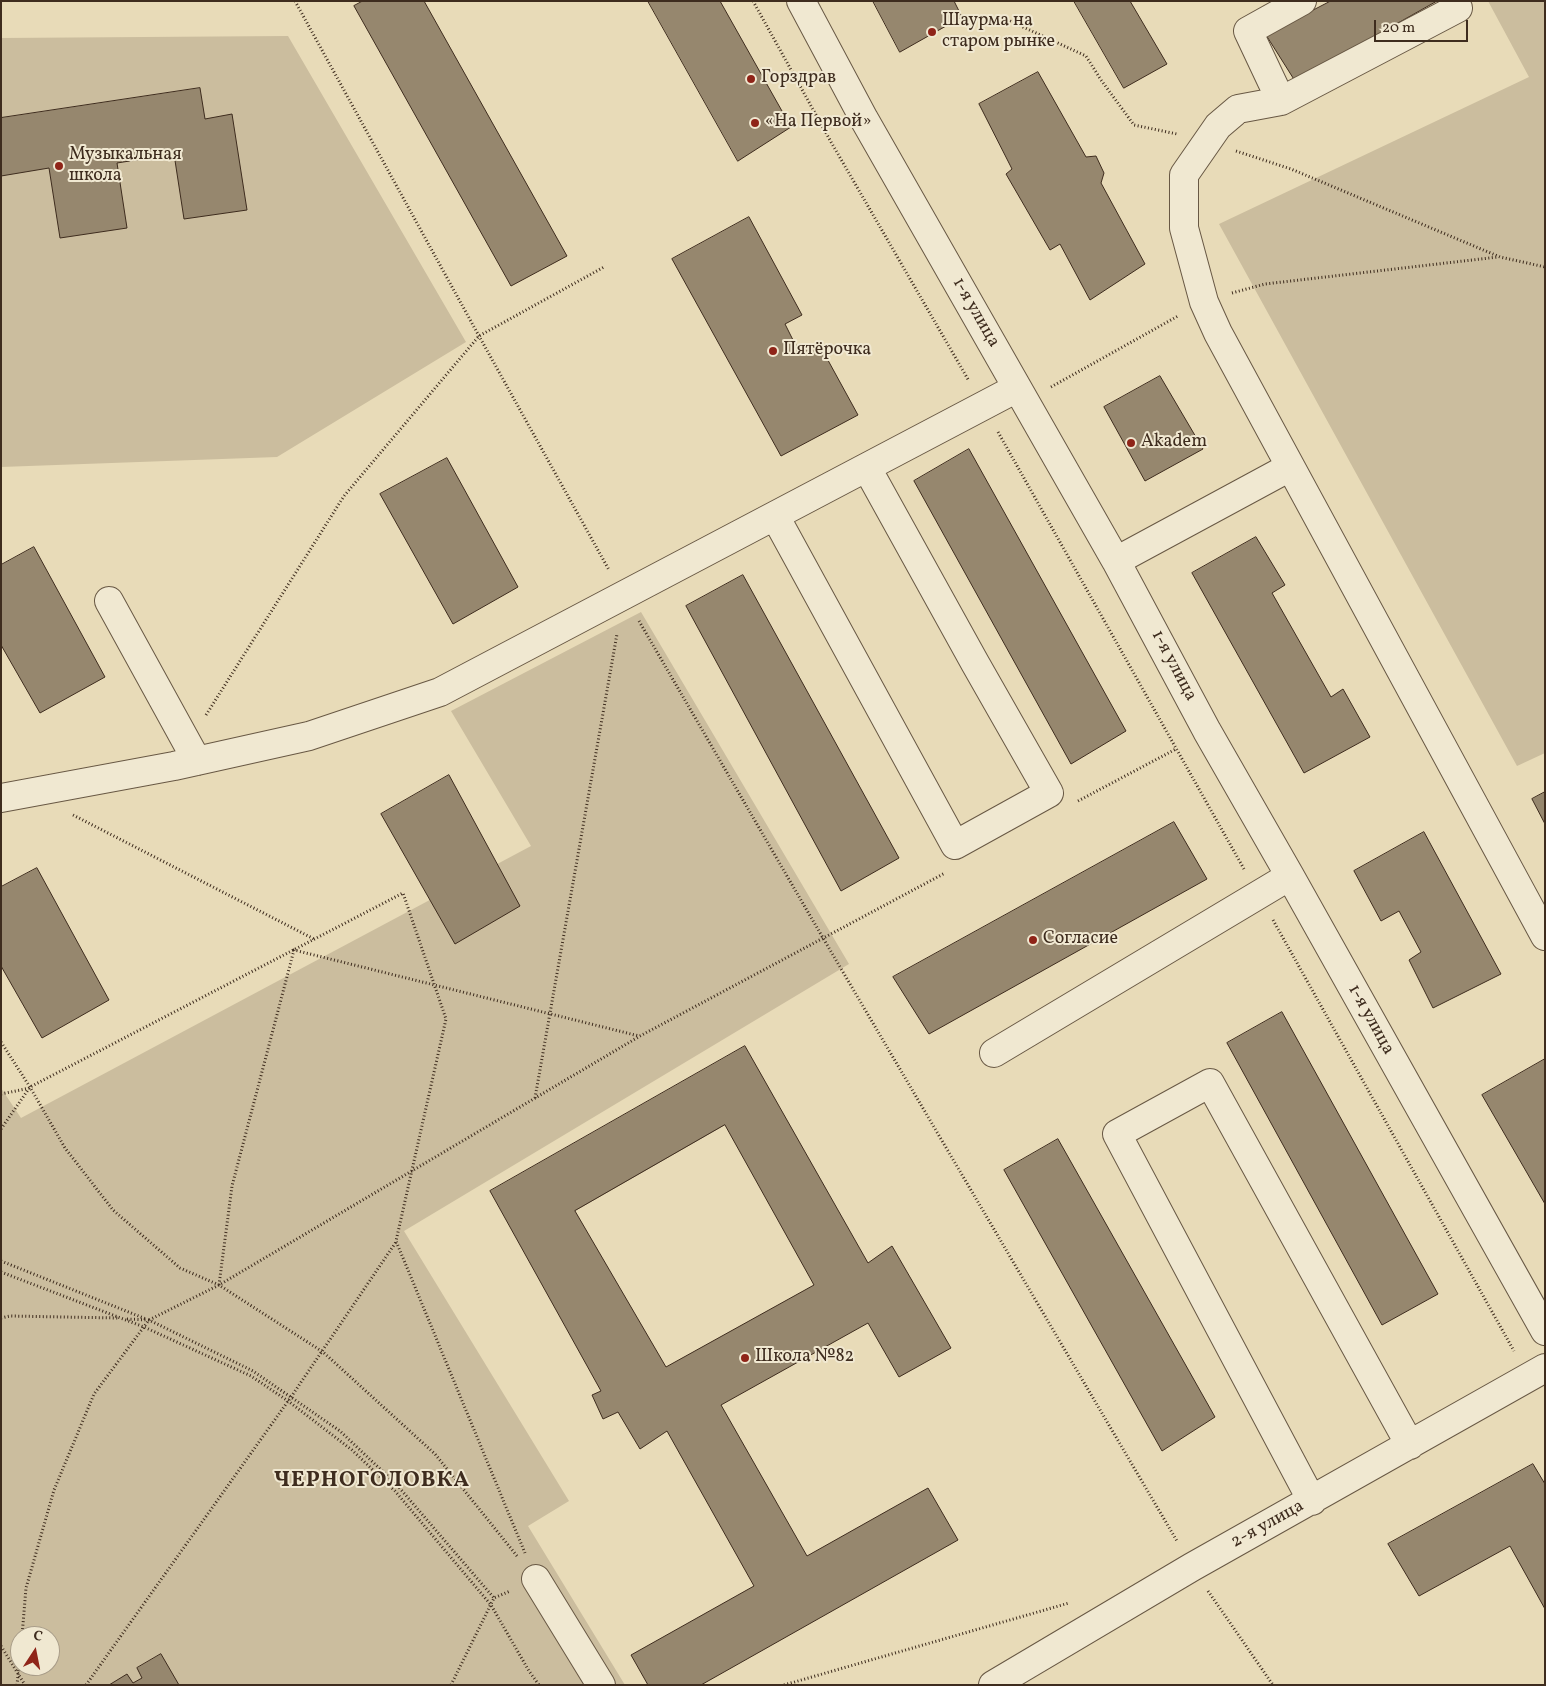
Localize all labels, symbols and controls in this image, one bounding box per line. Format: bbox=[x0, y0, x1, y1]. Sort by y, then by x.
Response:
scale bar bbox=[1376, 10, 1470, 42]
place label: Шаурма на старом рынке bbox=[942, 11, 1055, 54]
text: 20 m bbox=[1382, 18, 1415, 39]
marker: Шаурма на старом рынке bbox=[926, 26, 938, 38]
place label: Горздрав bbox=[761, 68, 836, 90]
marker: Горздрав bbox=[745, 73, 757, 85]
place label: «На Первой» bbox=[765, 112, 871, 134]
marker: «На Первой» bbox=[749, 117, 761, 129]
place label: Музыкальная школа bbox=[69, 145, 182, 188]
marker: Музыкальная школа bbox=[53, 160, 65, 172]
street label: 1-я улица bbox=[946, 274, 1004, 352]
place label: Пятёрочка bbox=[783, 340, 871, 362]
marker: Пятёрочка bbox=[767, 345, 779, 357]
place label: Akadem bbox=[1141, 432, 1207, 454]
marker: Akadem bbox=[1125, 437, 1137, 449]
street label: 1-я улица bbox=[1145, 627, 1201, 705]
place label: Согласие bbox=[1043, 929, 1118, 951]
marker: Согласие bbox=[1027, 934, 1039, 946]
street label: 1-я улица bbox=[1342, 981, 1398, 1059]
place label: Школа №82 bbox=[755, 1347, 854, 1369]
marker: Школа №82 bbox=[739, 1352, 751, 1364]
district label: ЧЕРНОГОЛОВКА bbox=[272, 1469, 472, 1495]
street label: 2-я улица bbox=[1228, 1496, 1308, 1554]
north arrow bbox=[10, 1626, 60, 1676]
text: С bbox=[32, 1627, 44, 1647]

